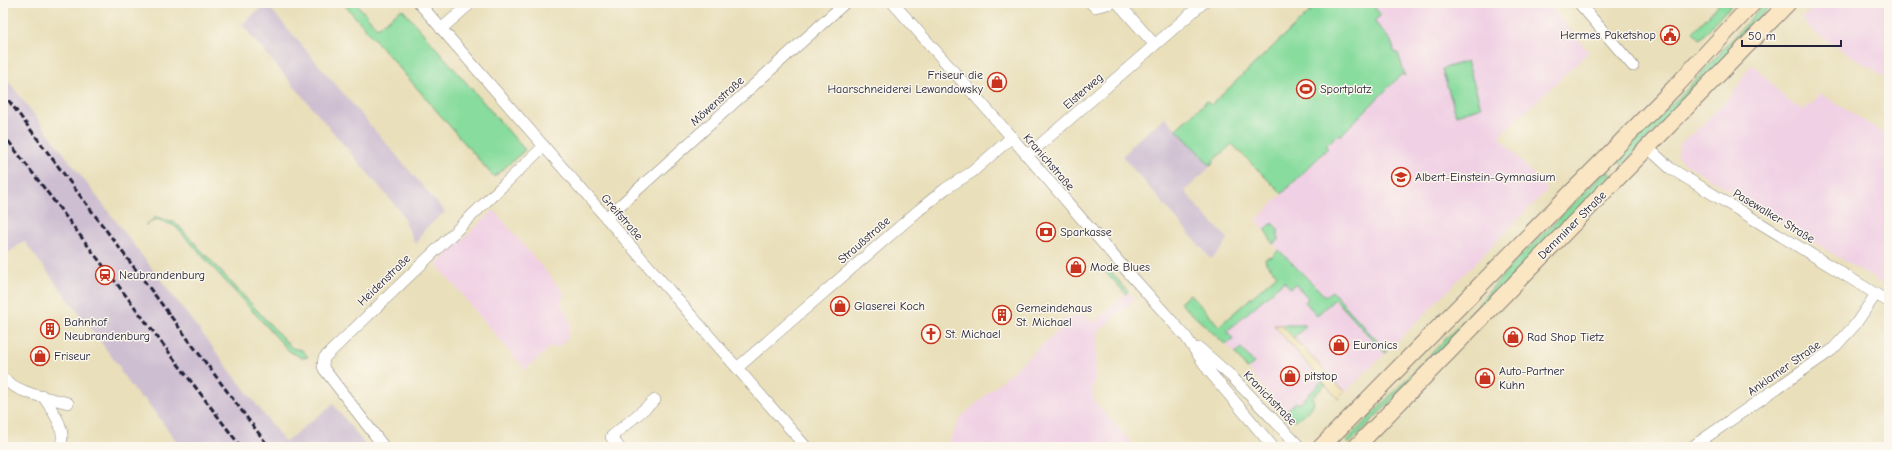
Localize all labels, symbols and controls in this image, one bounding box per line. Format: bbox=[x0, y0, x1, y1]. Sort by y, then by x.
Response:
scale bar bbox=[1742, 22, 1841, 48]
public building icon: Hermes Paketshop bbox=[1659, 24, 1681, 46]
place label: Hermes Paketshop bbox=[1560, 28, 1656, 42]
text: 50 m bbox=[1748, 29, 1776, 43]
place label: Friseur die Haarschneiderei Lewandowsky bbox=[827, 68, 984, 96]
street label: Elsterweg bbox=[1060, 70, 1106, 112]
shop icon: Friseur die Haarschneiderei Lewandowsky bbox=[986, 71, 1008, 93]
street label: Möwenstraße bbox=[687, 73, 747, 129]
sports icon: Sportplatz bbox=[1295, 78, 1317, 100]
place label: Sportplatz bbox=[1320, 82, 1372, 96]
street label: Kranichstraße bbox=[1021, 131, 1077, 193]
school or university icon: Albert-Einstein-Gymnasium bbox=[1390, 166, 1412, 188]
place label: Albert-Einstein-Gymnasium bbox=[1415, 170, 1555, 184]
street label: Pasewalker Straße bbox=[1731, 186, 1817, 246]
street label: Demminer Straße bbox=[1535, 188, 1609, 262]
street label: Greifstraße bbox=[598, 191, 646, 243]
street label: Straußstraße bbox=[835, 213, 893, 267]
bank icon: Sparkasse bbox=[1035, 221, 1057, 243]
place label: Sparkasse bbox=[1060, 225, 1112, 239]
street label: Heidenstraße bbox=[355, 251, 413, 309]
shop icon: Mode Blues bbox=[1065, 256, 1087, 278]
place label: Mode Blues bbox=[1090, 260, 1150, 274]
station icon: Neubrandenburg bbox=[94, 264, 116, 286]
place label: Neubrandenburg bbox=[119, 268, 205, 282]
shop icon: Glaserei Koch bbox=[829, 295, 851, 317]
place label: Glaserei Koch bbox=[854, 299, 925, 313]
place label: Gemeindehaus St. Michael bbox=[1016, 301, 1092, 329]
building icon: Gemeindehaus St. Michael bbox=[991, 304, 1013, 326]
place label: Bahnhof Neubrandenburg bbox=[64, 315, 150, 343]
building icon: Bahnhof Neubrandenburg bbox=[39, 318, 61, 340]
church icon: St. Michael bbox=[920, 323, 942, 345]
shop icon: Rad Shop Tietz bbox=[1502, 326, 1524, 348]
place label: St. Michael bbox=[945, 327, 1001, 341]
place label: Rad Shop Tietz bbox=[1527, 330, 1605, 344]
shop icon: Euronics bbox=[1328, 334, 1350, 356]
place label: Euronics bbox=[1353, 338, 1397, 352]
street label: Anklamer Straße bbox=[1745, 338, 1823, 398]
shop icon: Friseur bbox=[29, 345, 51, 367]
place label: Friseur bbox=[54, 349, 91, 363]
place label: Auto-Partner Kuhn bbox=[1499, 364, 1565, 392]
shop icon: pitstop bbox=[1279, 365, 1301, 387]
shop icon: Auto-Partner Kuhn bbox=[1474, 367, 1496, 389]
street label: Kranichstraße bbox=[1240, 368, 1300, 428]
place label: pitstop bbox=[1304, 369, 1337, 383]

